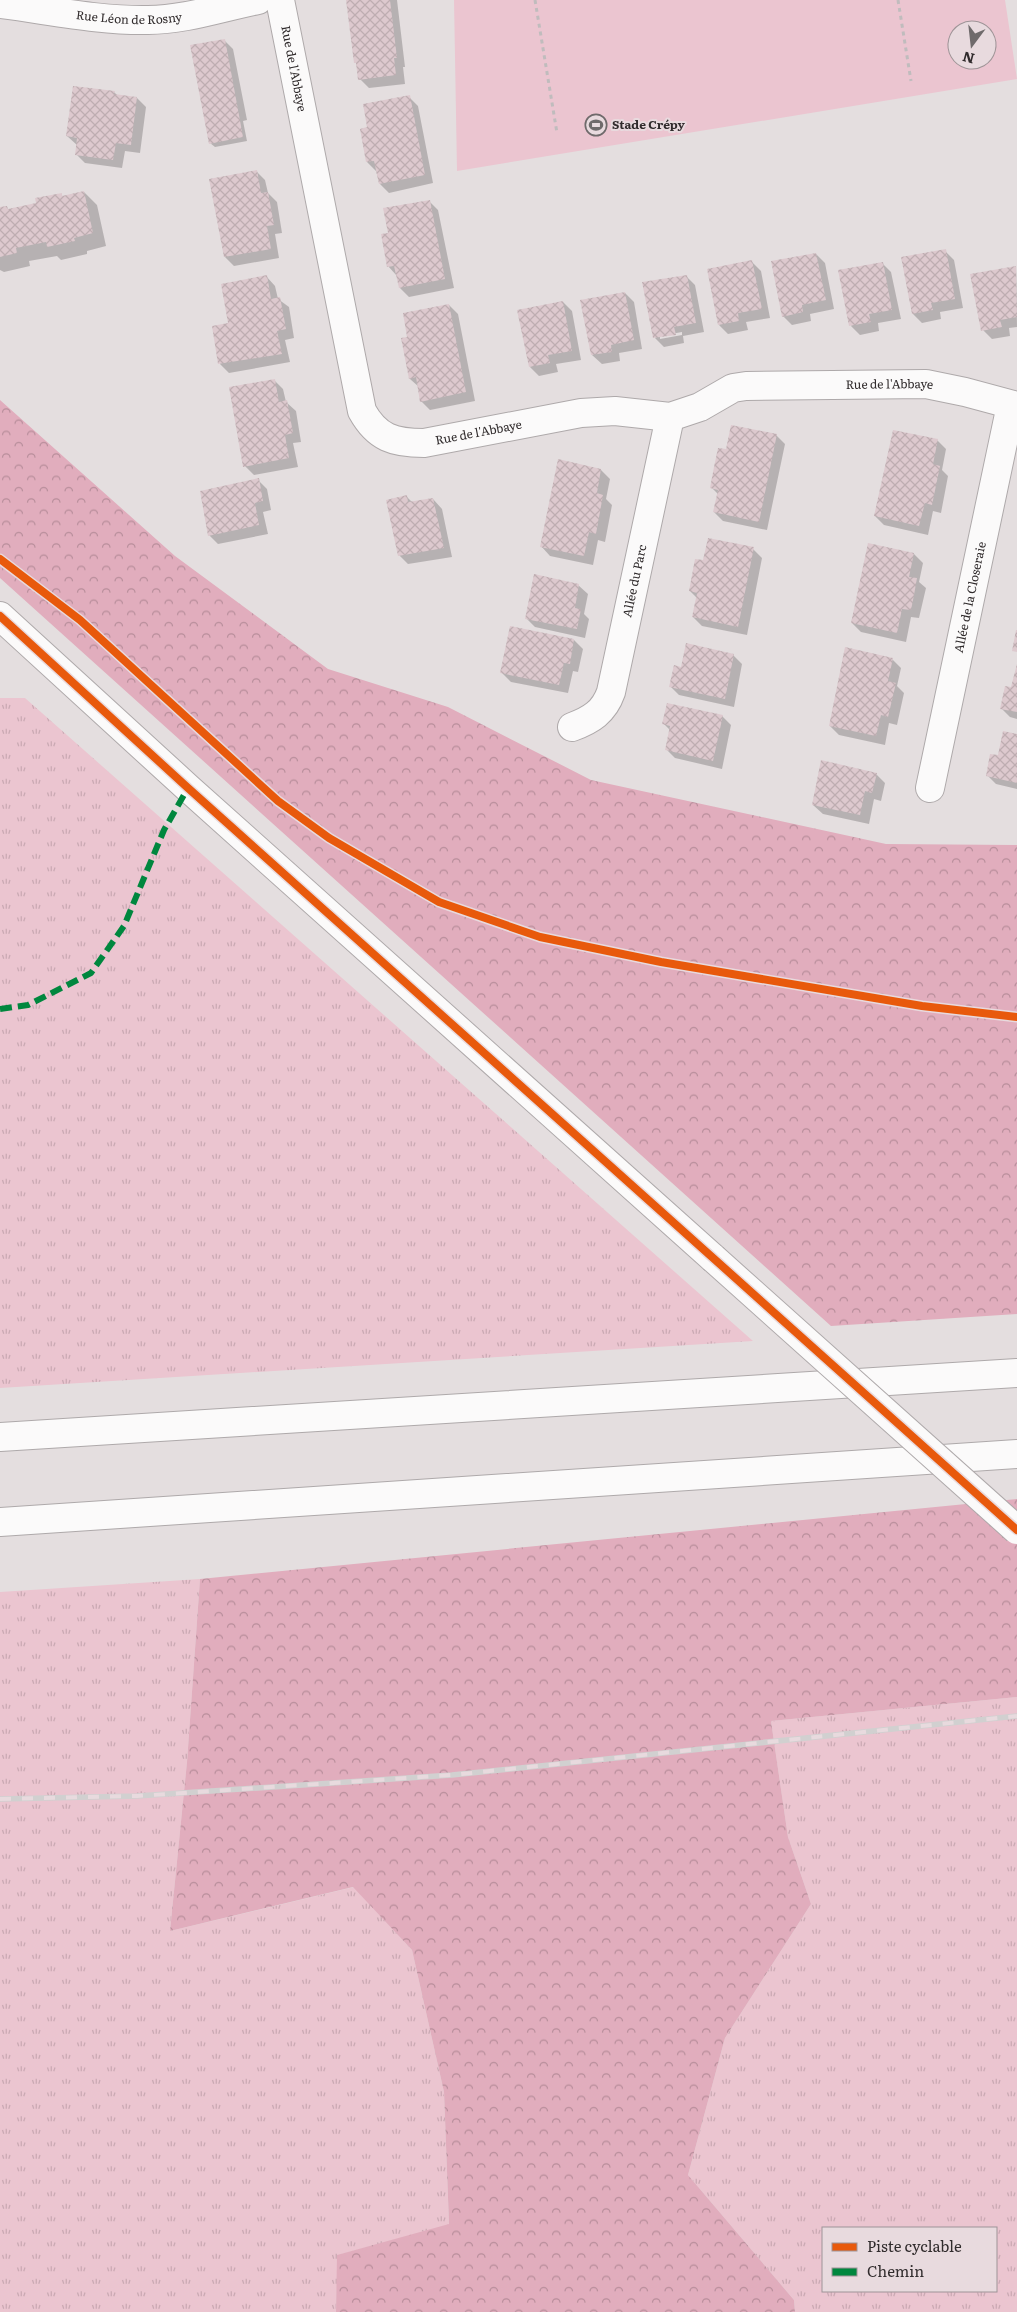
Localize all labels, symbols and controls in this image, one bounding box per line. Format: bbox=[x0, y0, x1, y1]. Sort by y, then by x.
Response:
street label: Rue Léon de Rosny bbox=[75, 5, 183, 28]
north arrow bbox=[947, 20, 997, 70]
street label: Rue de l'Abbaye bbox=[277, 24, 312, 113]
text: N bbox=[960, 47, 977, 70]
sports icon: Stade Crépy bbox=[584, 113, 608, 137]
place label: Stade Crépy bbox=[612, 115, 686, 133]
street label: Rue de l'Abbaye bbox=[846, 374, 935, 393]
street label: Rue de l'Abbaye bbox=[434, 415, 523, 449]
street label: Allée de la Closeraie bbox=[949, 540, 990, 654]
street label: Allée du Parc bbox=[617, 543, 650, 619]
legend bbox=[822, 2227, 997, 2292]
text: Piste cyclable bbox=[867, 2234, 962, 2257]
text: Chemin bbox=[867, 2259, 924, 2282]

